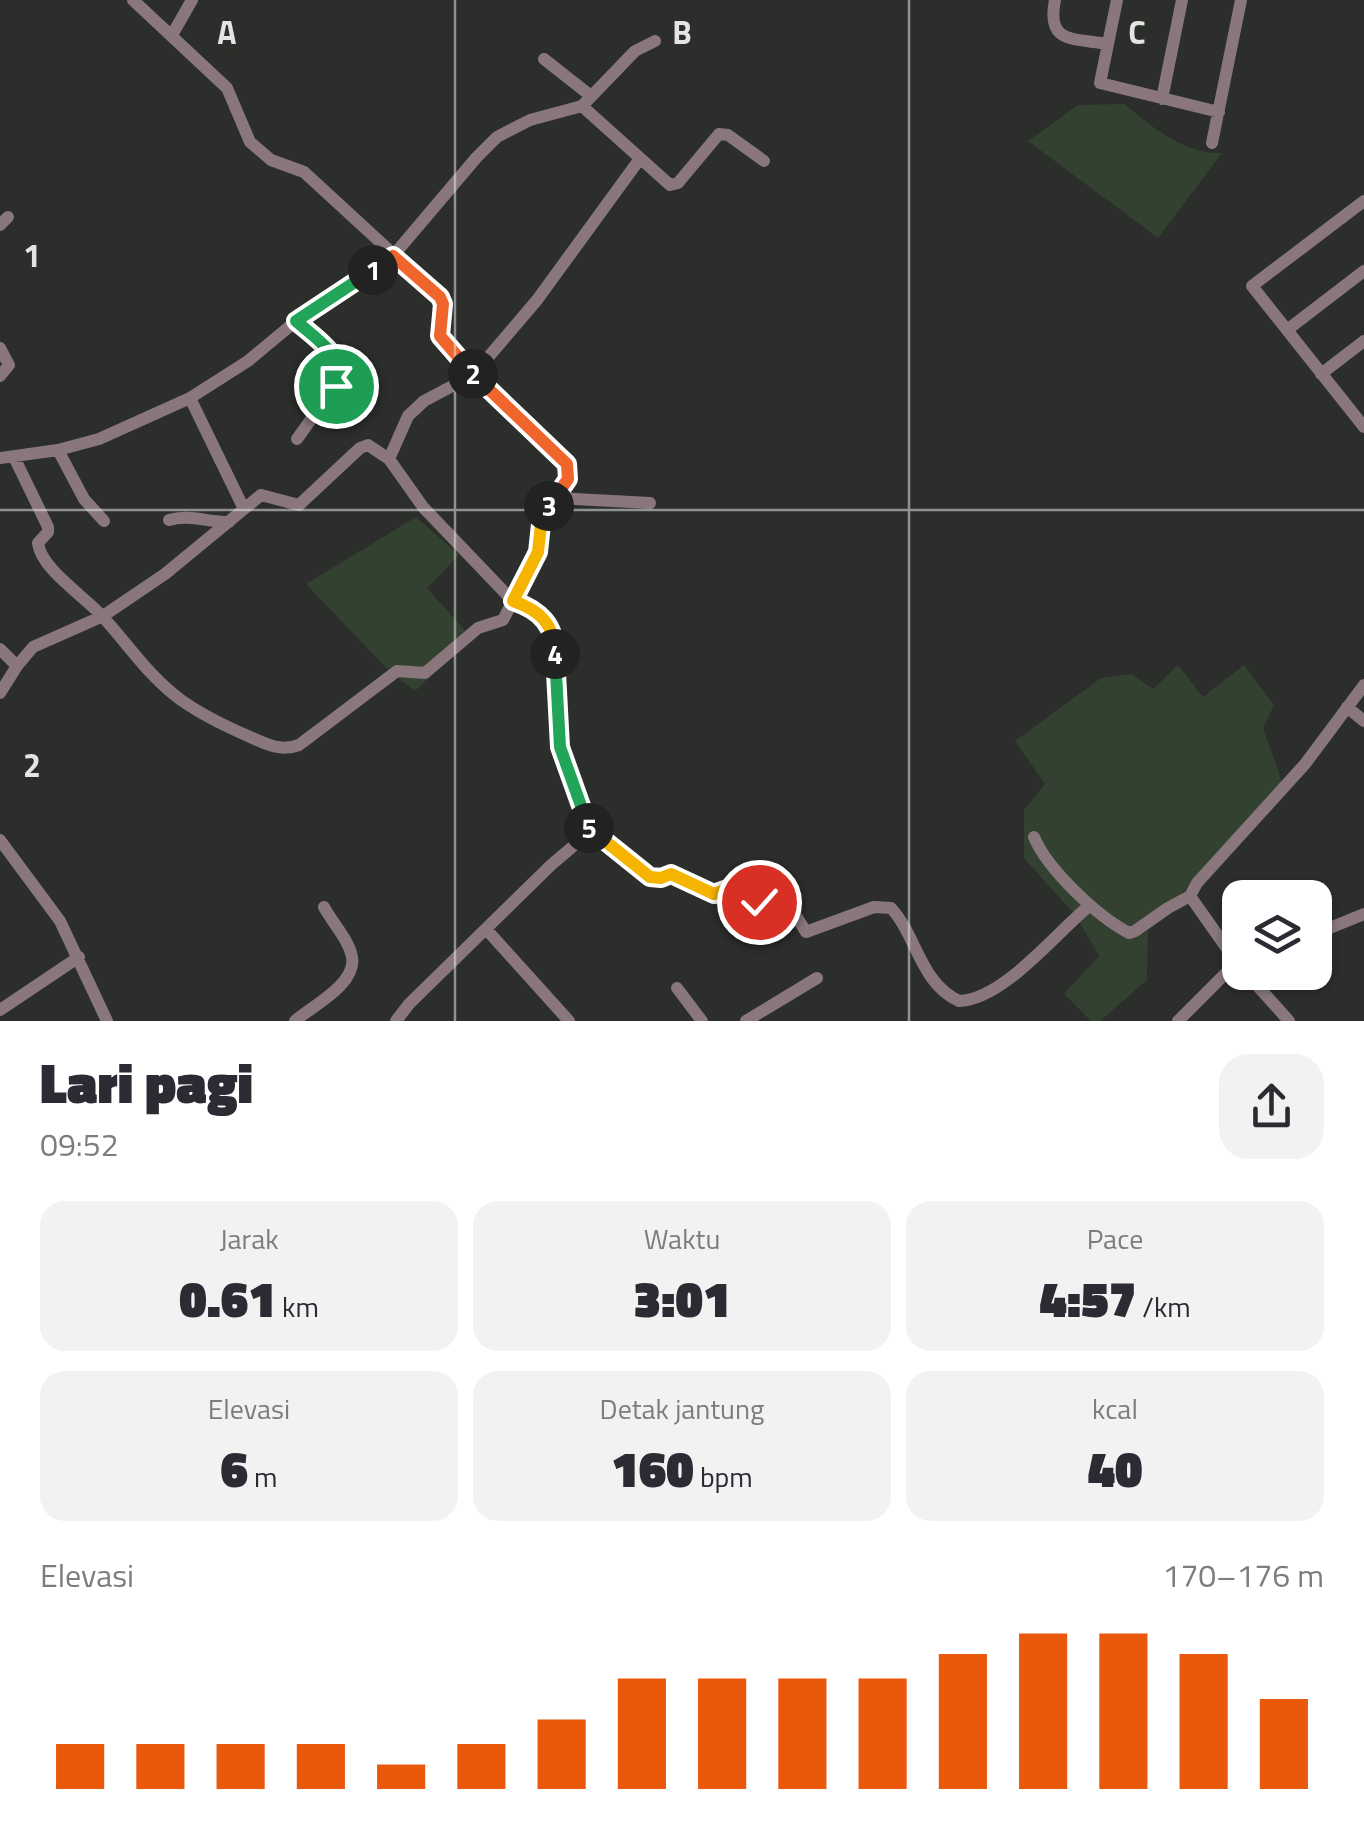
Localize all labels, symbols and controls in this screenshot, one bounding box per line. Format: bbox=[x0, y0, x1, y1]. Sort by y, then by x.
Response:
text: A bbox=[217, 8, 237, 56]
text: B bbox=[672, 8, 692, 56]
text: C bbox=[1128, 8, 1146, 56]
text: 1 bbox=[23, 231, 41, 279]
pin: 1 bbox=[348, 245, 398, 295]
text: 1 bbox=[365, 248, 381, 291]
pin bbox=[294, 344, 379, 429]
pin: 2 bbox=[448, 349, 498, 399]
text: 2 bbox=[465, 352, 481, 395]
icon: arrive bbox=[309, 359, 364, 414]
pin: 3 bbox=[524, 481, 574, 531]
text: 3 bbox=[541, 484, 557, 527]
pin: 4 bbox=[530, 629, 580, 679]
text: 4 bbox=[547, 632, 563, 675]
text: 2 bbox=[23, 741, 41, 789]
pin: 5 bbox=[564, 803, 614, 853]
text: 5 bbox=[581, 806, 597, 849]
pin bbox=[717, 860, 802, 945]
icon: check bbox=[732, 875, 787, 930]
map controls bbox=[1222, 880, 1332, 990]
button: layers bbox=[1222, 880, 1332, 990]
text: Lari pagi bbox=[40, 1041, 253, 1124]
button: share bbox=[1219, 1054, 1324, 1159]
text: 09:52 bbox=[40, 1120, 119, 1168]
text: Jarak bbox=[219, 1217, 279, 1260]
text: Waktu bbox=[644, 1217, 720, 1260]
text: Pace bbox=[1087, 1217, 1143, 1260]
text: 0.61 bbox=[179, 1260, 276, 1336]
text: 3:01 bbox=[634, 1260, 730, 1336]
text: 4:57 bbox=[1039, 1260, 1136, 1336]
text: km bbox=[276, 1285, 319, 1328]
text: /km bbox=[1136, 1285, 1191, 1328]
text: Elevasi bbox=[208, 1387, 290, 1430]
text: Detak jantung bbox=[600, 1387, 764, 1430]
text: kcal bbox=[1092, 1387, 1138, 1430]
text: 6 bbox=[220, 1430, 248, 1506]
text: 160 bbox=[611, 1430, 694, 1506]
text: 40 bbox=[1088, 1430, 1143, 1506]
text: m bbox=[248, 1455, 278, 1498]
text: bpm bbox=[694, 1455, 753, 1498]
text: Elevasi bbox=[40, 1551, 134, 1599]
text: 170–176 m bbox=[1162, 1551, 1324, 1599]

